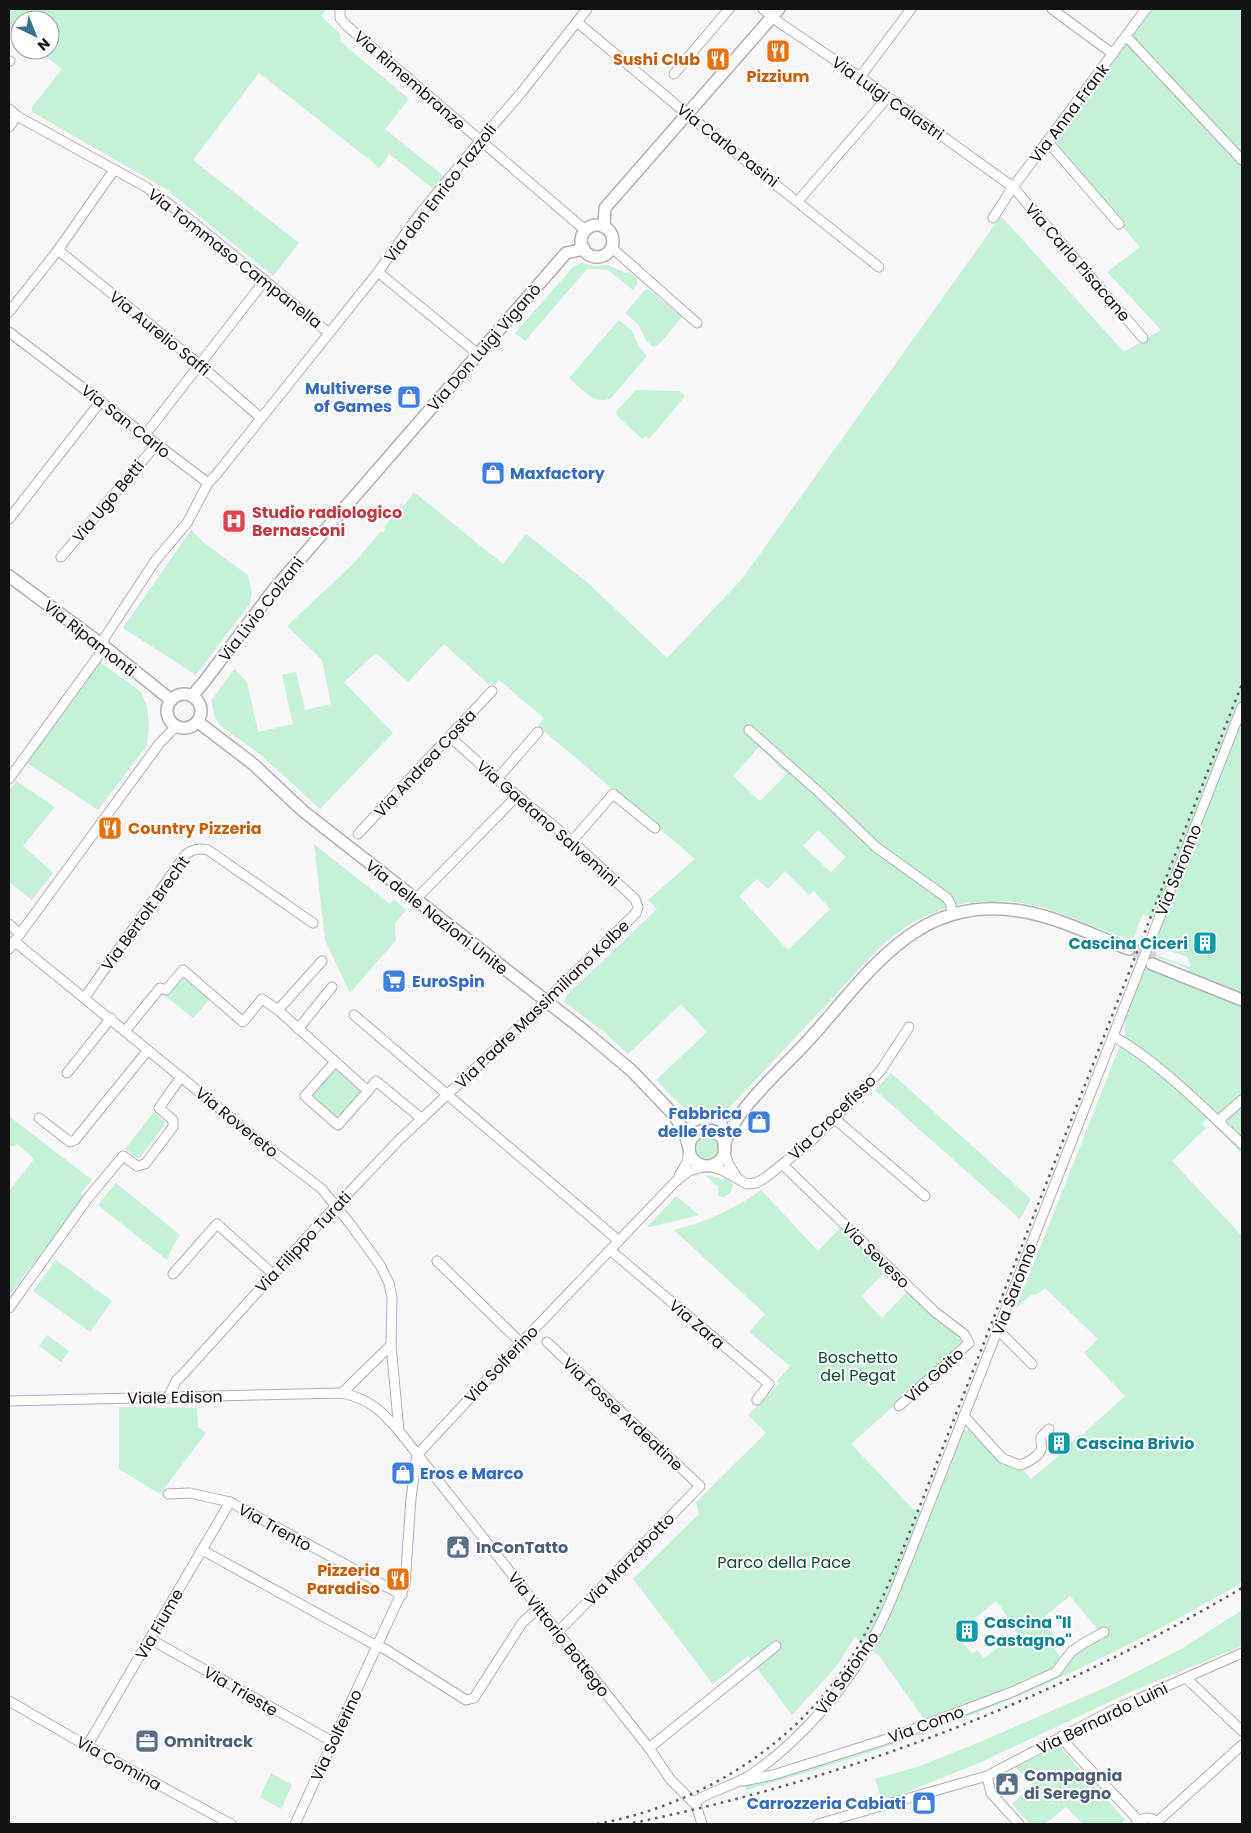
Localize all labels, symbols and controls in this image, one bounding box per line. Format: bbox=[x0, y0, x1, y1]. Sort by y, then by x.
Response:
north arrow bbox=[10, 10, 60, 60]
street label: Via Rimembranze bbox=[349, 25, 471, 135]
text: N bbox=[33, 34, 55, 55]
restaurant icon: Pizzium bbox=[765, 38, 791, 64]
restaurant icon: Sushi Club bbox=[705, 46, 731, 72]
place label: Sushi Club bbox=[613, 48, 700, 71]
street label: Via Luigi Calastri bbox=[827, 51, 948, 146]
street label: Via Anna Frank bbox=[1024, 58, 1115, 168]
place label: Pizzium bbox=[746, 65, 810, 88]
street label: Via Carlo Pasini bbox=[672, 98, 784, 193]
street label: Via don Enrico Tazzoli bbox=[379, 119, 502, 267]
street label: Via Tommaso Campanella bbox=[143, 183, 327, 334]
street label: Via Carlo Pisacane bbox=[1020, 198, 1136, 327]
street label: Via Don Luigi Viganò bbox=[422, 278, 546, 416]
street label: Via Aurelio Saffi bbox=[104, 285, 215, 381]
place label: Multiverse of Games bbox=[305, 377, 392, 418]
street label: Via San Carlo bbox=[76, 379, 175, 464]
shop icon: Multiverse of Games bbox=[396, 384, 422, 410]
street label: Via Ugo Betti bbox=[67, 455, 150, 548]
shop icon: Maxfactory bbox=[480, 460, 506, 486]
place label: Maxfactory bbox=[510, 462, 606, 485]
place label: Studio radiologico Bernasconi bbox=[252, 501, 402, 542]
hospital icon: Studio radiologico Bernasconi bbox=[221, 508, 247, 534]
street label: Via Livio Colzani bbox=[213, 552, 310, 666]
street label: Via Ripamonti bbox=[39, 595, 141, 682]
street label: Via Andrea Costa bbox=[369, 704, 482, 822]
street label: Via Gaetano Salvemini bbox=[471, 755, 624, 892]
restaurant icon: Country Pizzeria bbox=[97, 815, 123, 841]
place label: Country Pizzeria bbox=[128, 817, 262, 840]
street label: Via Saronno bbox=[1150, 821, 1207, 919]
street label: Via Bertolt Brecht bbox=[96, 851, 195, 976]
street label: Via delle Nazioni Unite bbox=[361, 854, 513, 980]
street label: Via Padre Massimiliano Kolbe bbox=[450, 915, 635, 1094]
building icon: Cascina Ciceri bbox=[1192, 930, 1218, 956]
place label: Cascina Ciceri bbox=[1069, 932, 1188, 955]
supermarket icon: EuroSpin bbox=[381, 968, 407, 994]
place label: EuroSpin bbox=[412, 970, 485, 993]
street label: Via Crocefisso bbox=[783, 1069, 881, 1165]
street label: Via Rovereto bbox=[190, 1082, 283, 1163]
place label: Fabbrica delle feste bbox=[658, 1102, 742, 1143]
shop icon: Fabbrica delle feste bbox=[746, 1109, 772, 1135]
street label: Via Filippo Turati bbox=[250, 1186, 357, 1298]
street label: Via Seveso bbox=[837, 1217, 915, 1294]
street label: Via Saronno bbox=[986, 1240, 1043, 1339]
street label: Via Zara bbox=[664, 1294, 729, 1354]
street label: Via Solferino bbox=[459, 1320, 544, 1408]
street label: Via Goito bbox=[900, 1343, 969, 1408]
park label: Boschetto del Pegat bbox=[818, 1346, 898, 1387]
street label: Via Fosse Ardeatine bbox=[557, 1352, 688, 1476]
street label: Viale Edison bbox=[127, 1385, 223, 1410]
building icon: Cascina Brivio bbox=[1046, 1430, 1072, 1456]
place label: Cascina Brivio bbox=[1076, 1432, 1194, 1455]
shop icon: Eros e Marco bbox=[390, 1460, 416, 1486]
place label: Eros e Marco bbox=[420, 1462, 524, 1485]
street label: Via Trento bbox=[234, 1498, 316, 1557]
street label: Via Marzabotto bbox=[579, 1508, 680, 1611]
public building icon: InConTatto bbox=[445, 1534, 471, 1560]
place label: InConTatto bbox=[476, 1536, 568, 1559]
park label: Parco della Pace bbox=[717, 1551, 851, 1574]
place label: Pizzeria Paradiso bbox=[307, 1559, 380, 1600]
restaurant icon: Pizzeria Paradiso bbox=[385, 1566, 411, 1592]
street label: Via Vittorio Bottego bbox=[502, 1567, 615, 1702]
street label: Via Fiume bbox=[130, 1584, 189, 1664]
place label: Cascina "Il Castagno" bbox=[984, 1611, 1072, 1652]
building icon: Cascina "Il Castagno" bbox=[954, 1618, 980, 1644]
street label: Via Saronno bbox=[810, 1627, 885, 1720]
street label: Via Trieste bbox=[199, 1661, 282, 1722]
street label: Via Bernardo Luini bbox=[1033, 1677, 1172, 1760]
street label: Via Solferino bbox=[305, 1685, 368, 1785]
street label: Via Como bbox=[885, 1700, 967, 1749]
office icon: Omnitrack bbox=[134, 1728, 160, 1754]
place label: Omnitrack bbox=[164, 1730, 253, 1753]
street label: Via Comina bbox=[72, 1731, 165, 1796]
place label: Compagnia di Seregno bbox=[1024, 1764, 1122, 1805]
public building icon: Compagnia di Seregno bbox=[994, 1771, 1020, 1797]
shop icon: Carrozzeria Cabiati bbox=[911, 1790, 937, 1816]
place label: Carrozzeria Cabiati bbox=[747, 1792, 906, 1815]

